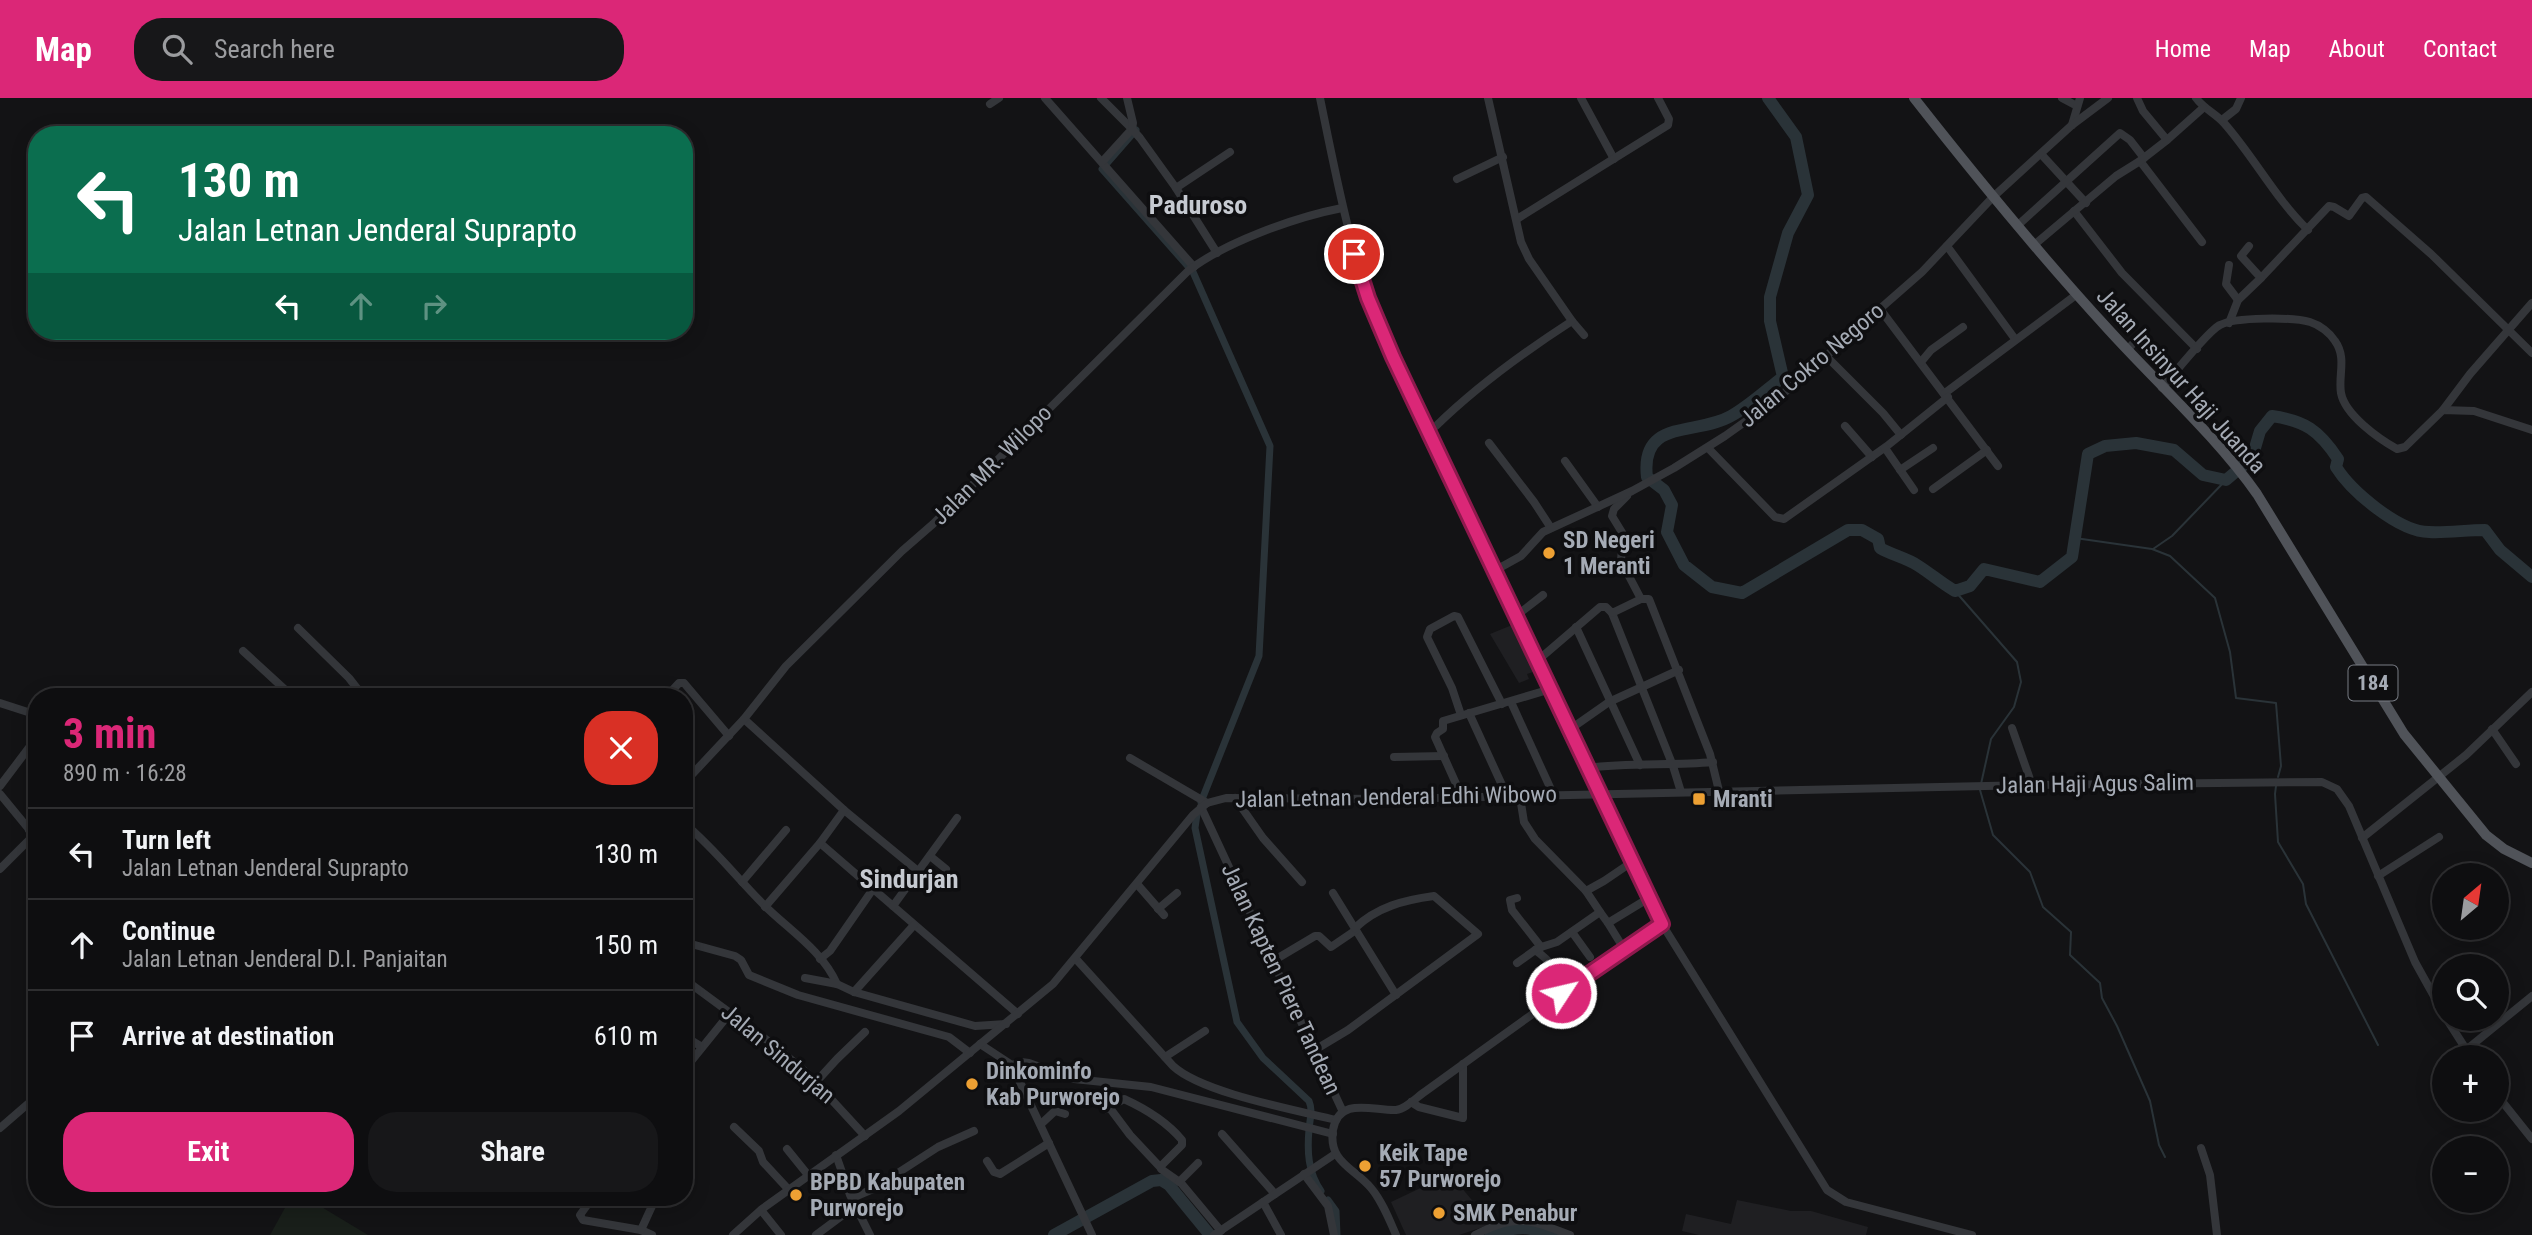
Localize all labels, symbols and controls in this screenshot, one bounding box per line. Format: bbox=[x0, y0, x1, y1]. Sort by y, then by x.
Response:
search box bbox=[134, 18, 624, 81]
text: Map bbox=[35, 30, 92, 69]
icon: search bbox=[158, 30, 196, 68]
text: Search here bbox=[214, 34, 335, 64]
text: Home bbox=[2155, 35, 2211, 63]
text: Map bbox=[2249, 35, 2291, 63]
text: About bbox=[2329, 35, 2385, 63]
text: Contact bbox=[2423, 35, 2497, 63]
text: 130 m bbox=[178, 152, 300, 209]
icon: left bbox=[63, 154, 154, 245]
district label: Paduroso bbox=[1149, 190, 1247, 220]
text: Jalan Letnan Jenderal Suprapto bbox=[178, 211, 577, 249]
pin bbox=[1324, 224, 1384, 284]
icon: arrive bbox=[1335, 235, 1373, 273]
street label: Jalan Insinyur Haji Juanda bbox=[2091, 283, 2271, 479]
icon: left bbox=[269, 287, 307, 325]
icon: ahead bbox=[342, 287, 380, 325]
icon: right bbox=[415, 287, 453, 325]
street label: Jalan Cokro Negoro bbox=[1735, 297, 1889, 433]
street label: Jalan MR. Wilopo bbox=[926, 399, 1058, 531]
place label: SD Negeri 1 Meranti bbox=[1563, 527, 1655, 580]
marker: SD Negeri 1 Meranti bbox=[1541, 545, 1557, 561]
road number: 184 bbox=[2348, 666, 2398, 700]
text: 3 min bbox=[63, 709, 156, 758]
button: close bbox=[584, 711, 658, 785]
text: 890 m · 16:28 bbox=[63, 760, 187, 787]
street label: Jalan Haji Agus Salim bbox=[1996, 769, 2194, 799]
street label: Jalan Letnan Jenderal Edhi Wibowo bbox=[1235, 781, 1557, 813]
place label: Mranti bbox=[1713, 786, 1773, 813]
marker: Mranti bbox=[1691, 791, 1707, 807]
text: Turn left bbox=[122, 825, 211, 855]
icon: left bbox=[63, 835, 101, 873]
text: 130 m bbox=[594, 839, 658, 869]
text: Jalan Letnan Jenderal Suprapto bbox=[122, 855, 409, 882]
street label: Jalan Kapten Piere Tandean bbox=[1215, 859, 1347, 1099]
north arrow bbox=[2432, 863, 2510, 940]
map controls bbox=[2432, 863, 2509, 1213]
district label: Sindurjan bbox=[859, 864, 959, 894]
text: Continue bbox=[122, 916, 215, 946]
icon: ahead bbox=[63, 926, 101, 964]
text: 150 m bbox=[594, 930, 658, 960]
text: Jalan Letnan Jenderal D.I. Panjaitan bbox=[122, 946, 448, 973]
button: search bbox=[2432, 954, 2509, 1031]
position arrow bbox=[1524, 956, 1598, 1030]
street label: Jalan Sindurjan bbox=[716, 999, 840, 1109]
icon: arrive bbox=[63, 1017, 101, 1055]
text: Arrive at destination bbox=[122, 1021, 334, 1051]
text: 610 m bbox=[594, 1021, 658, 1051]
button: + bbox=[2432, 1045, 2509, 1122]
place label: Dinkominfo Kab Purworejo bbox=[986, 1058, 1120, 1111]
marker: Dinkominfo Kab Purworejo bbox=[964, 1076, 980, 1092]
button: Exit bbox=[63, 1112, 354, 1192]
button: Share bbox=[368, 1112, 658, 1192]
button: − bbox=[2432, 1136, 2509, 1213]
place label: Keik Tape 57 Purworejo bbox=[1379, 1140, 1501, 1193]
marker: Keik Tape 57 Purworejo bbox=[1357, 1158, 1373, 1174]
place label: BPBD Kabupaten Purworejo bbox=[810, 1169, 965, 1222]
marker: BPBD Kabupaten Purworejo bbox=[788, 1187, 804, 1203]
place label: SMK Penabur bbox=[1453, 1200, 1578, 1227]
marker: SMK Penabur bbox=[1431, 1205, 1447, 1221]

